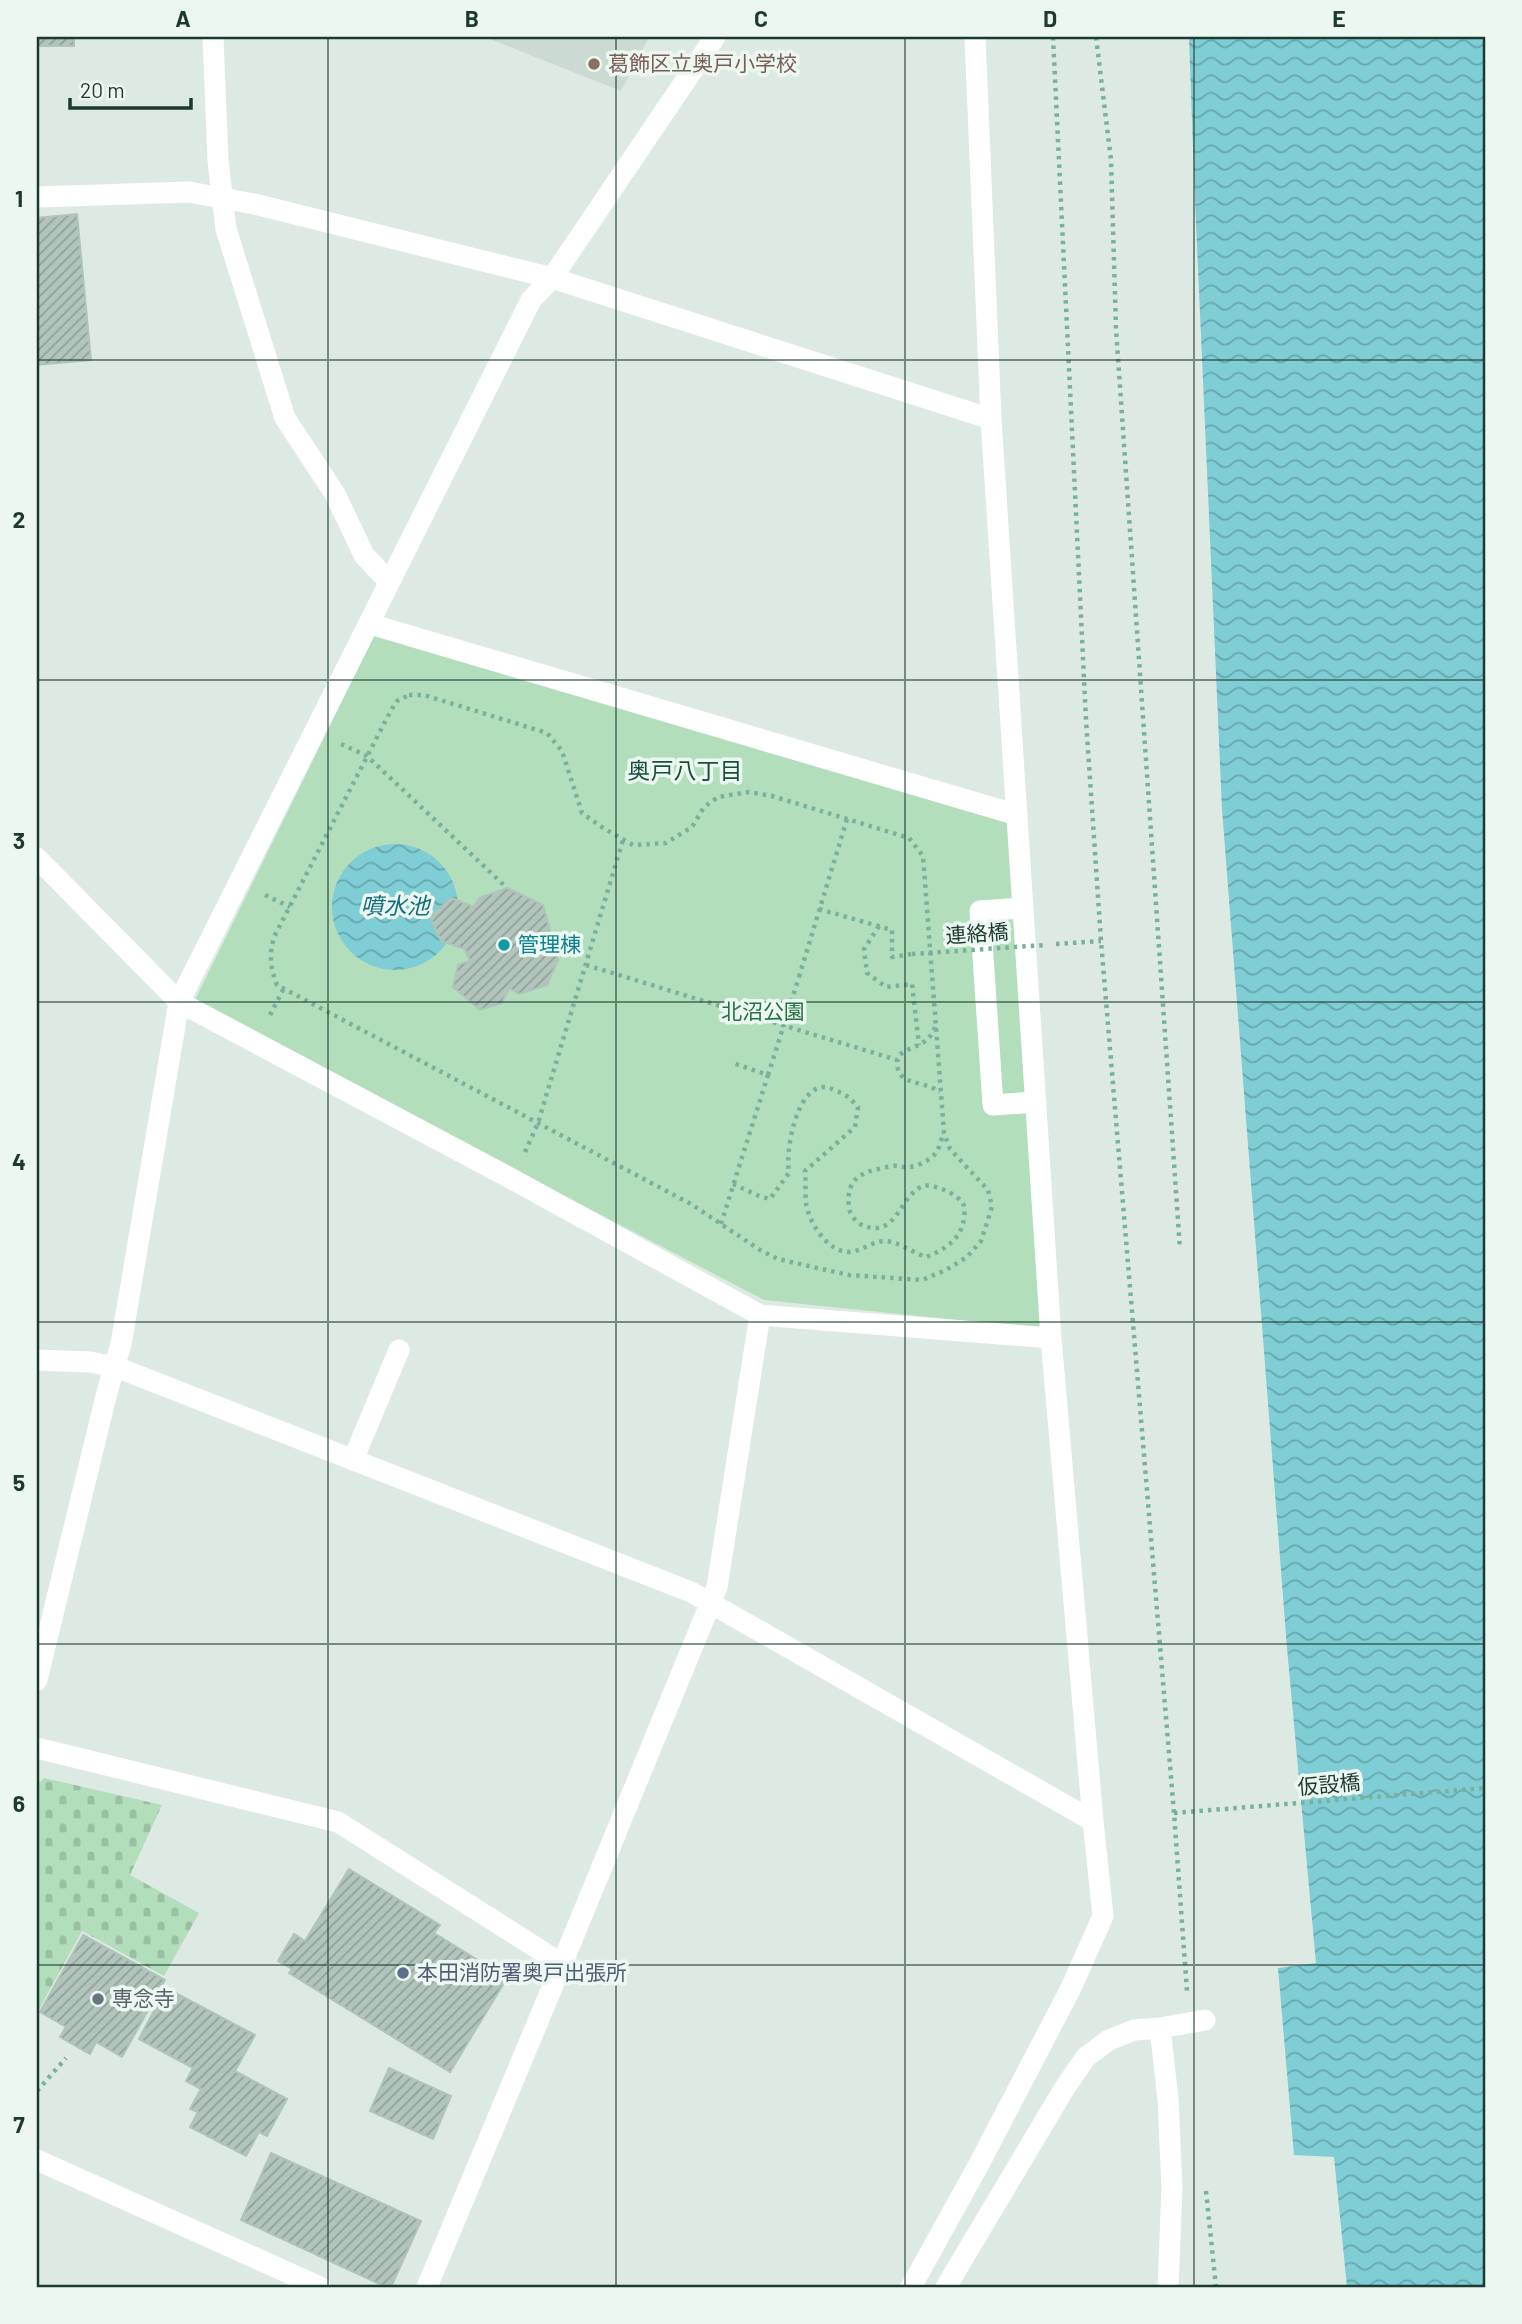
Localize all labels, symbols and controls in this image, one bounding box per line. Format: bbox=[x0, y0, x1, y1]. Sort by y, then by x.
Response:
text: A bbox=[175, 4, 191, 32]
text: B bbox=[465, 4, 479, 32]
text: C bbox=[754, 4, 768, 32]
text: D bbox=[1043, 4, 1057, 32]
text: E bbox=[1332, 4, 1346, 32]
place label: 葛飾区立奥戸小学校 bbox=[608, 50, 797, 75]
marker: 葛飾区立奥戸小学校 bbox=[586, 56, 602, 72]
scale bar bbox=[70, 66, 191, 110]
text: 20 m bbox=[80, 77, 125, 102]
text: 1 bbox=[15, 184, 23, 212]
text: 2 bbox=[13, 505, 25, 533]
district label: 奥戸八丁目 bbox=[628, 756, 743, 784]
text: 3 bbox=[13, 826, 25, 854]
water label: 噴水池 bbox=[361, 891, 432, 919]
street label: 連絡橋 bbox=[945, 918, 1009, 947]
place label: 管理棟 bbox=[518, 931, 581, 956]
marker: 管理棟 bbox=[496, 937, 512, 953]
park label: 北沼公園 bbox=[721, 998, 805, 1023]
text: 4 bbox=[12, 1147, 26, 1175]
text: 5 bbox=[13, 1468, 25, 1496]
street label: 仮設橋 bbox=[1296, 1768, 1361, 1799]
text: 6 bbox=[13, 1789, 25, 1817]
place label: 本田消防署奥戸出張所 bbox=[417, 1959, 627, 1984]
marker: 本田消防署奥戸出張所 bbox=[395, 1965, 411, 1981]
place label: 専念寺 bbox=[112, 1985, 175, 2010]
marker: 専念寺 bbox=[90, 1991, 106, 2007]
text: 7 bbox=[13, 2110, 25, 2138]

